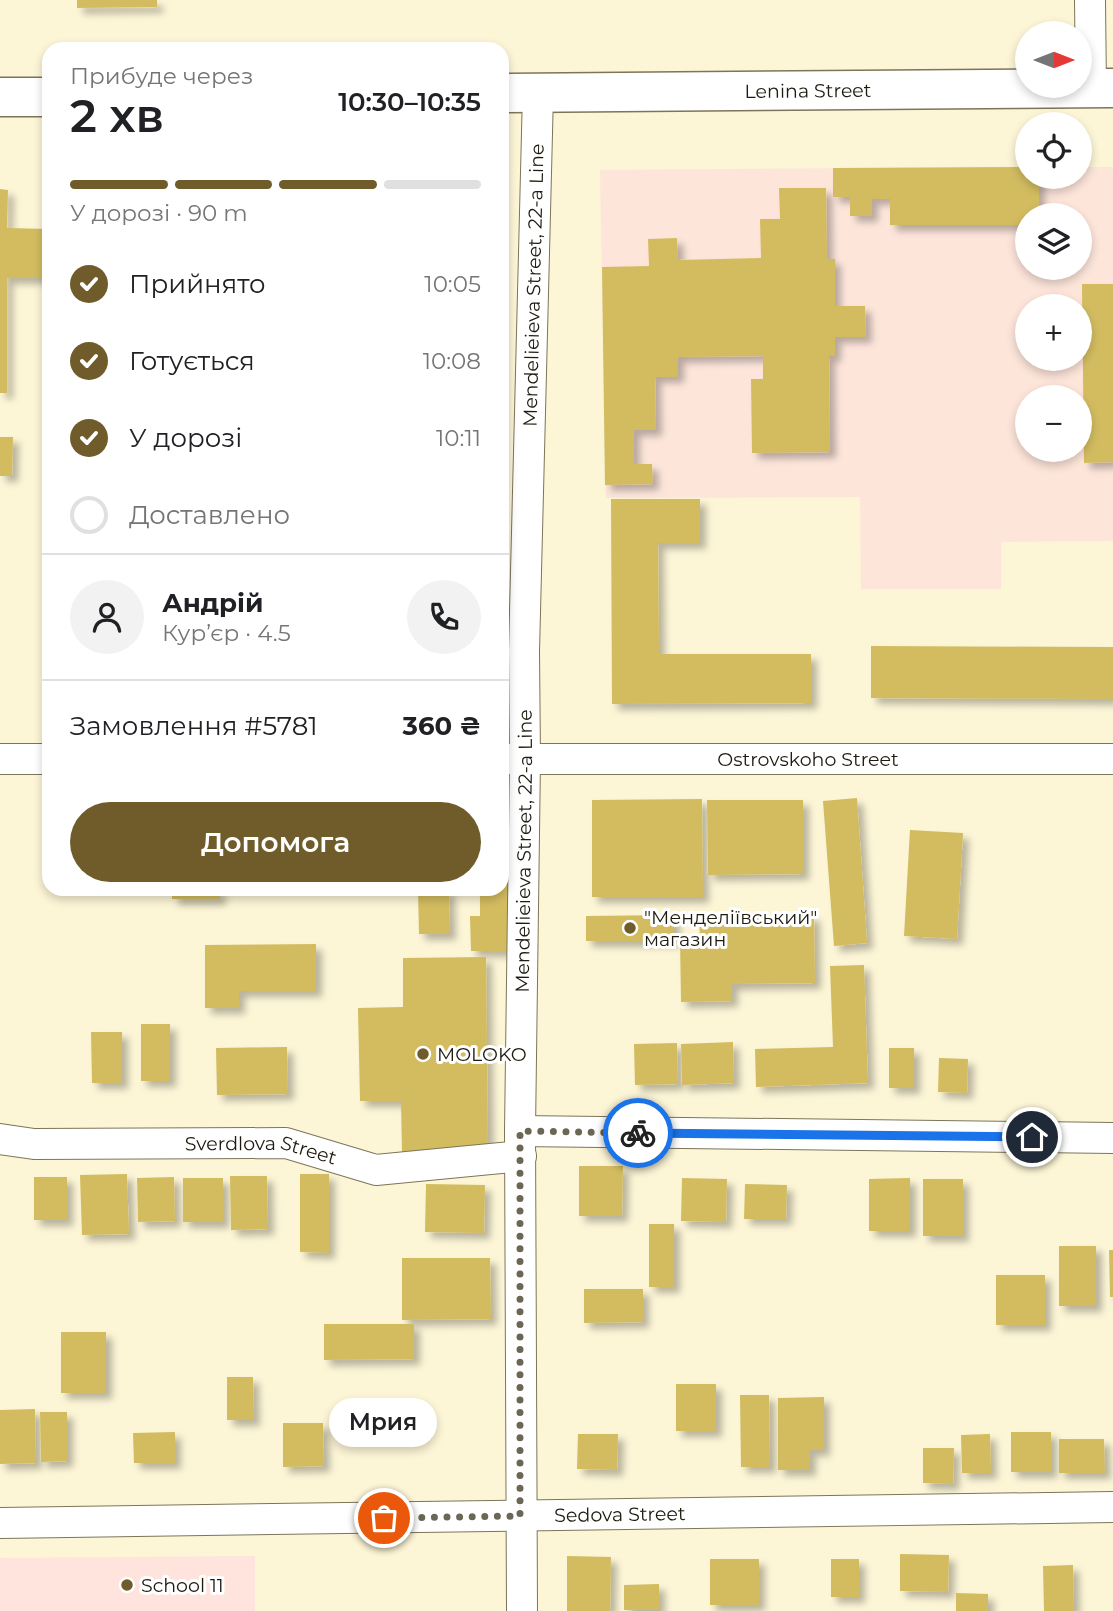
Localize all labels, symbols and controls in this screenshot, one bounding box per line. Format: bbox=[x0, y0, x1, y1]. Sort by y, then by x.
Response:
north arrow bbox=[1015, 21, 1092, 98]
map controls bbox=[1015, 21, 1092, 462]
text: Прибуде через bbox=[70, 62, 253, 90]
street label: Lenina Street bbox=[744, 78, 872, 103]
text: 10:30–10:35 bbox=[338, 86, 481, 118]
text: 2 хв bbox=[70, 87, 164, 144]
button: locate bbox=[1015, 112, 1092, 189]
street label: Mendelieieva Street, 22-a Line bbox=[518, 143, 548, 427]
text: У дорозі · 90 m bbox=[70, 199, 248, 227]
button: layers bbox=[1015, 203, 1092, 280]
icon: check bbox=[70, 265, 108, 303]
text: Прийнято bbox=[129, 268, 266, 300]
text: 10:05 bbox=[424, 270, 481, 298]
button: + bbox=[1015, 294, 1092, 371]
icon: check bbox=[70, 342, 108, 380]
text: Готується bbox=[129, 345, 255, 377]
text: 10:08 bbox=[423, 347, 481, 375]
button: − bbox=[1015, 385, 1092, 462]
icon: check bbox=[70, 419, 108, 457]
text: У дорозі bbox=[129, 422, 242, 454]
text: 10:11 bbox=[436, 424, 481, 452]
text: Доставлено bbox=[129, 499, 290, 531]
button: person bbox=[70, 580, 144, 654]
button: phone bbox=[407, 580, 481, 654]
text: Андрій bbox=[162, 587, 263, 619]
text: Кур’єр · 4.5 bbox=[162, 619, 291, 647]
street label: Mendelieieva Street, 22-a Line bbox=[510, 709, 537, 993]
text: Замовлення #5781 bbox=[70, 710, 318, 742]
text: 360 ₴ bbox=[403, 710, 481, 742]
street label: Ostrovskoho Street bbox=[717, 748, 899, 771]
button: Допомога bbox=[70, 802, 481, 882]
place label: "Менделіївський" магазин bbox=[644, 906, 817, 951]
marker: "Менделіївський" магазин bbox=[622, 920, 638, 936]
place label: MOLOKO bbox=[437, 1043, 527, 1066]
marker: MOLOKO bbox=[415, 1046, 431, 1062]
courier bbox=[603, 1098, 673, 1168]
pin bbox=[1002, 1107, 1062, 1167]
icon: bike bbox=[619, 1114, 657, 1152]
icon: home bbox=[1013, 1118, 1051, 1156]
street label: Sverdlova Street bbox=[185, 1131, 340, 1169]
callout: Мрия bbox=[330, 1399, 438, 1448]
text: Мрия bbox=[349, 1408, 417, 1436]
pin bbox=[354, 1488, 414, 1548]
icon: bag bbox=[365, 1499, 403, 1537]
street label: Sedova Street bbox=[554, 1502, 686, 1527]
place label: School 11 bbox=[141, 1574, 224, 1597]
marker: School 11 bbox=[119, 1577, 135, 1593]

